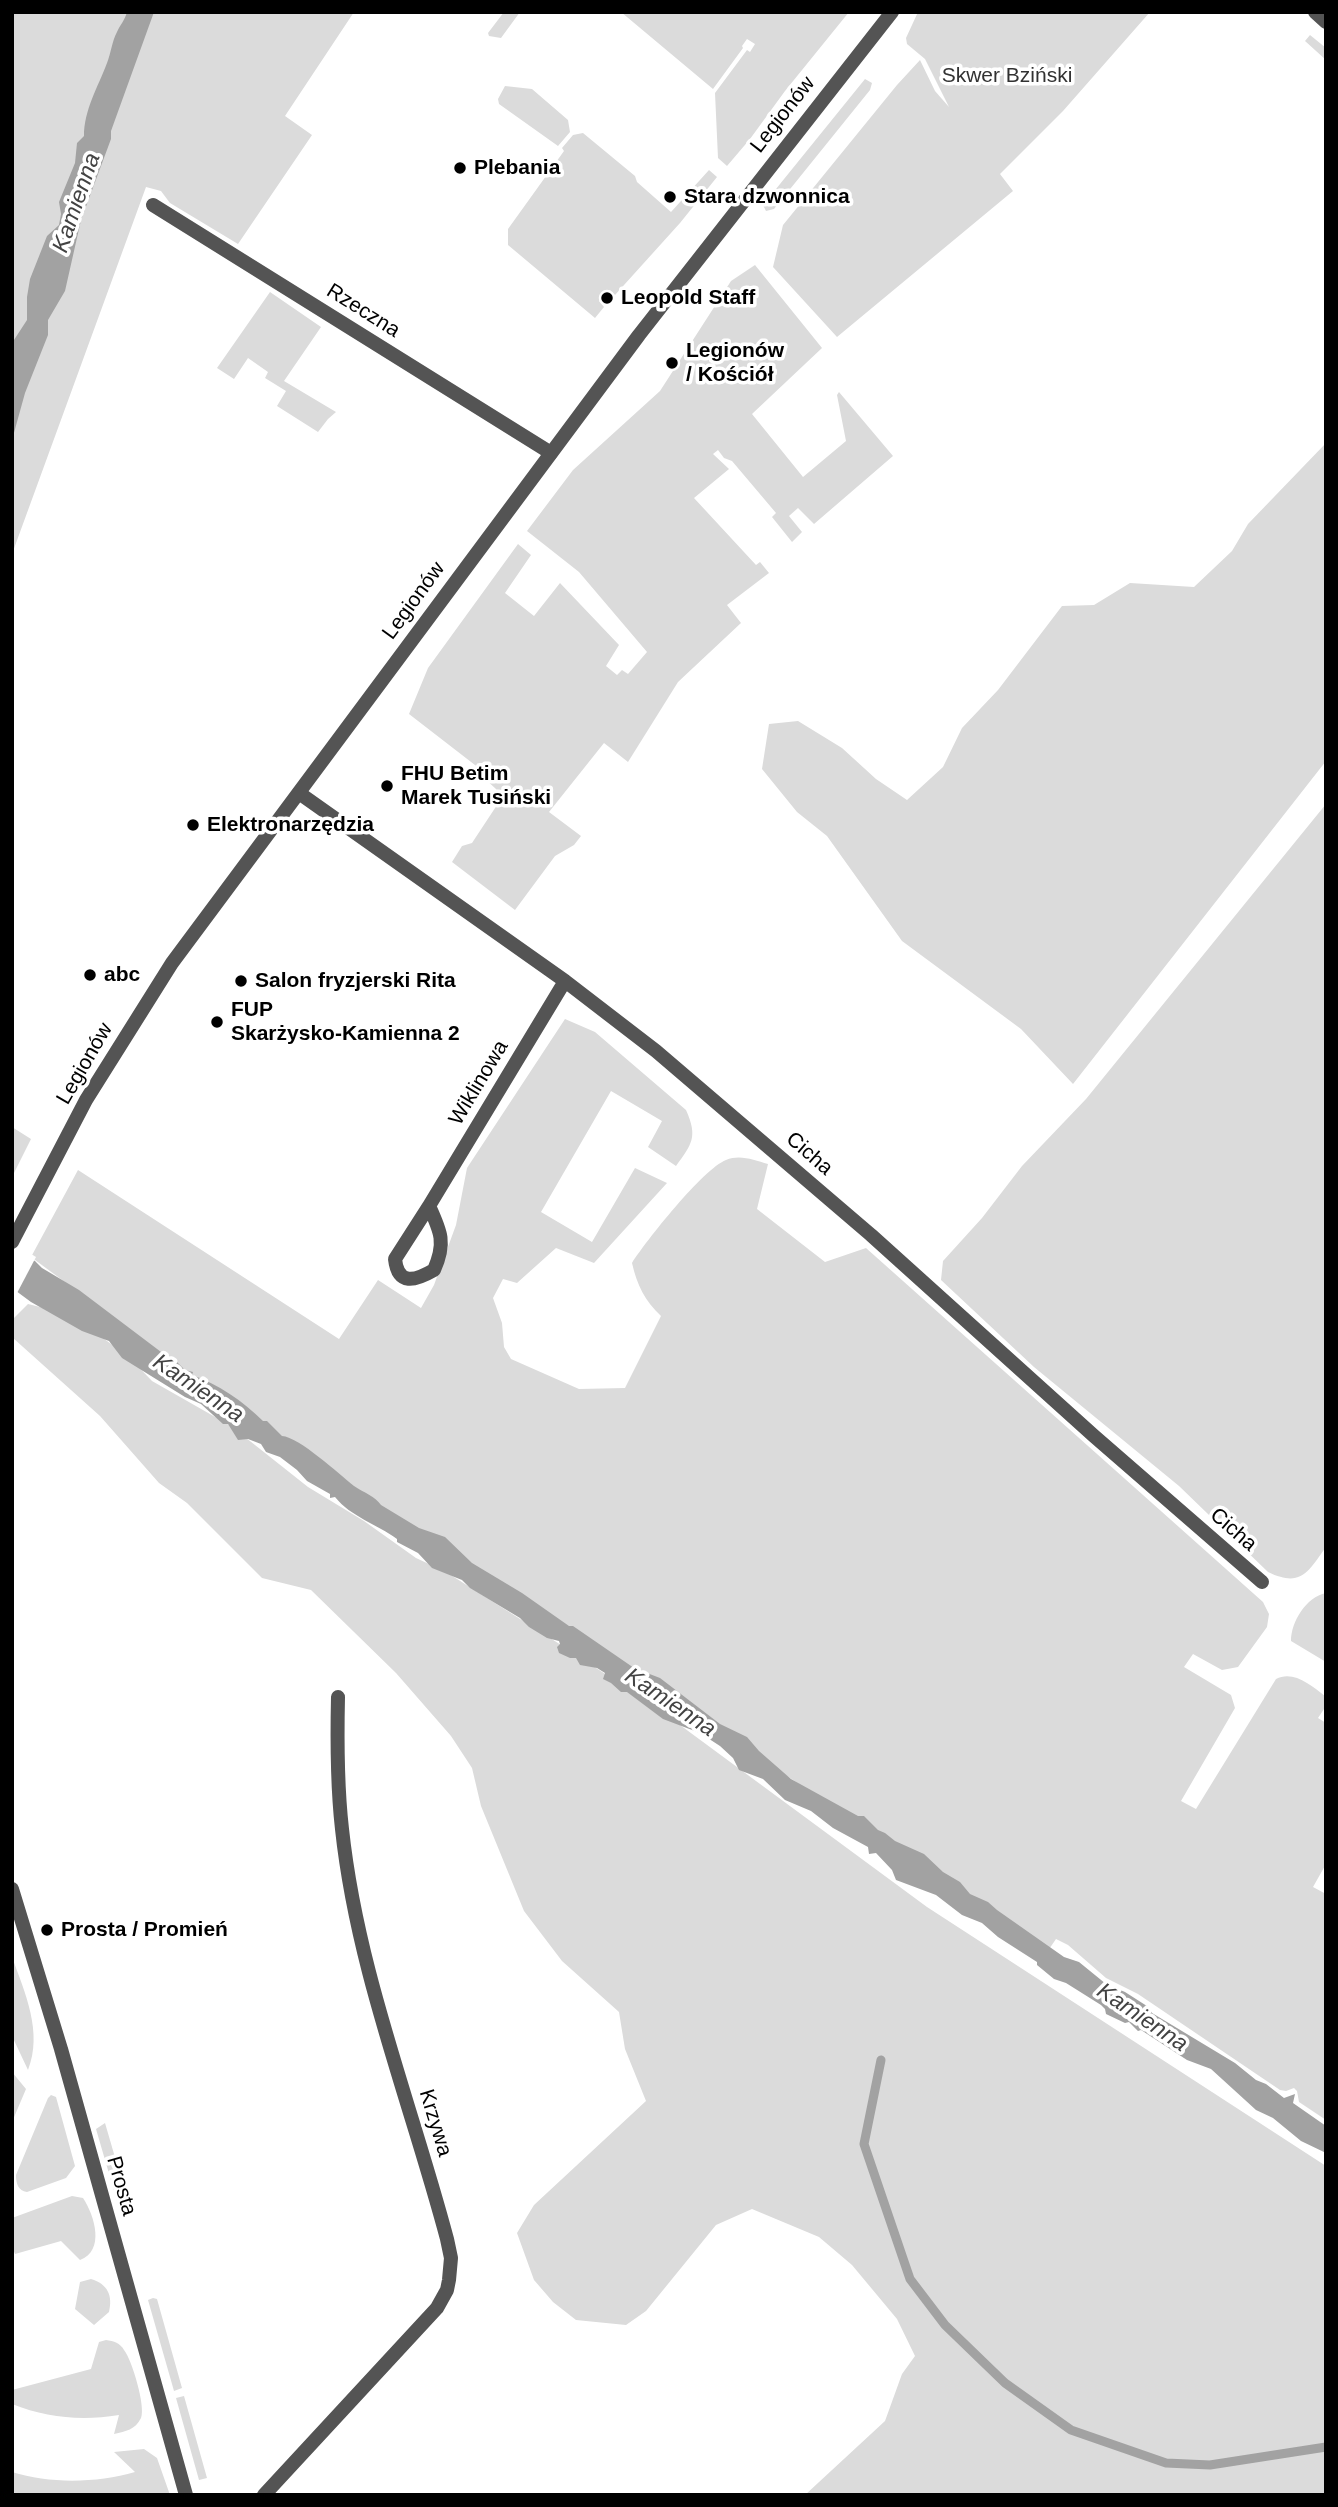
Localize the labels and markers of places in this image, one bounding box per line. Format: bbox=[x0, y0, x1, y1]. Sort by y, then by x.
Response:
place label: Plebania bbox=[474, 155, 560, 181]
marker: Plebania bbox=[452, 160, 468, 176]
place label: Stara dzwonnica bbox=[684, 184, 850, 210]
marker: Stara dzwonnica bbox=[662, 189, 678, 205]
place label: Leopold Staff bbox=[621, 285, 755, 311]
marker: Leopold Staff bbox=[599, 290, 615, 306]
place label: Legionów / Kościół bbox=[686, 338, 784, 388]
marker: Legionów / Kościół bbox=[664, 355, 680, 371]
place label: FHU Betim Marek Tusiński bbox=[401, 761, 551, 811]
marker: FHU Betim Marek Tusiński bbox=[379, 778, 395, 794]
place label: Elektronarzędzia bbox=[207, 812, 374, 838]
marker: Elektronarzędzia bbox=[185, 817, 201, 833]
place label: abc bbox=[104, 962, 140, 988]
marker: abc bbox=[82, 967, 98, 983]
place label: Salon fryzjerski Rita bbox=[255, 968, 456, 994]
marker: Salon fryzjerski Rita bbox=[233, 973, 249, 989]
place label: FUP Skarżysko-Kamienna 2 bbox=[231, 997, 460, 1047]
marker: FUP Skarżysko-Kamienna 2 bbox=[209, 1014, 225, 1030]
place label: Prosta / Promień bbox=[61, 1917, 228, 1943]
marker: Prosta / Promień bbox=[39, 1922, 55, 1938]

